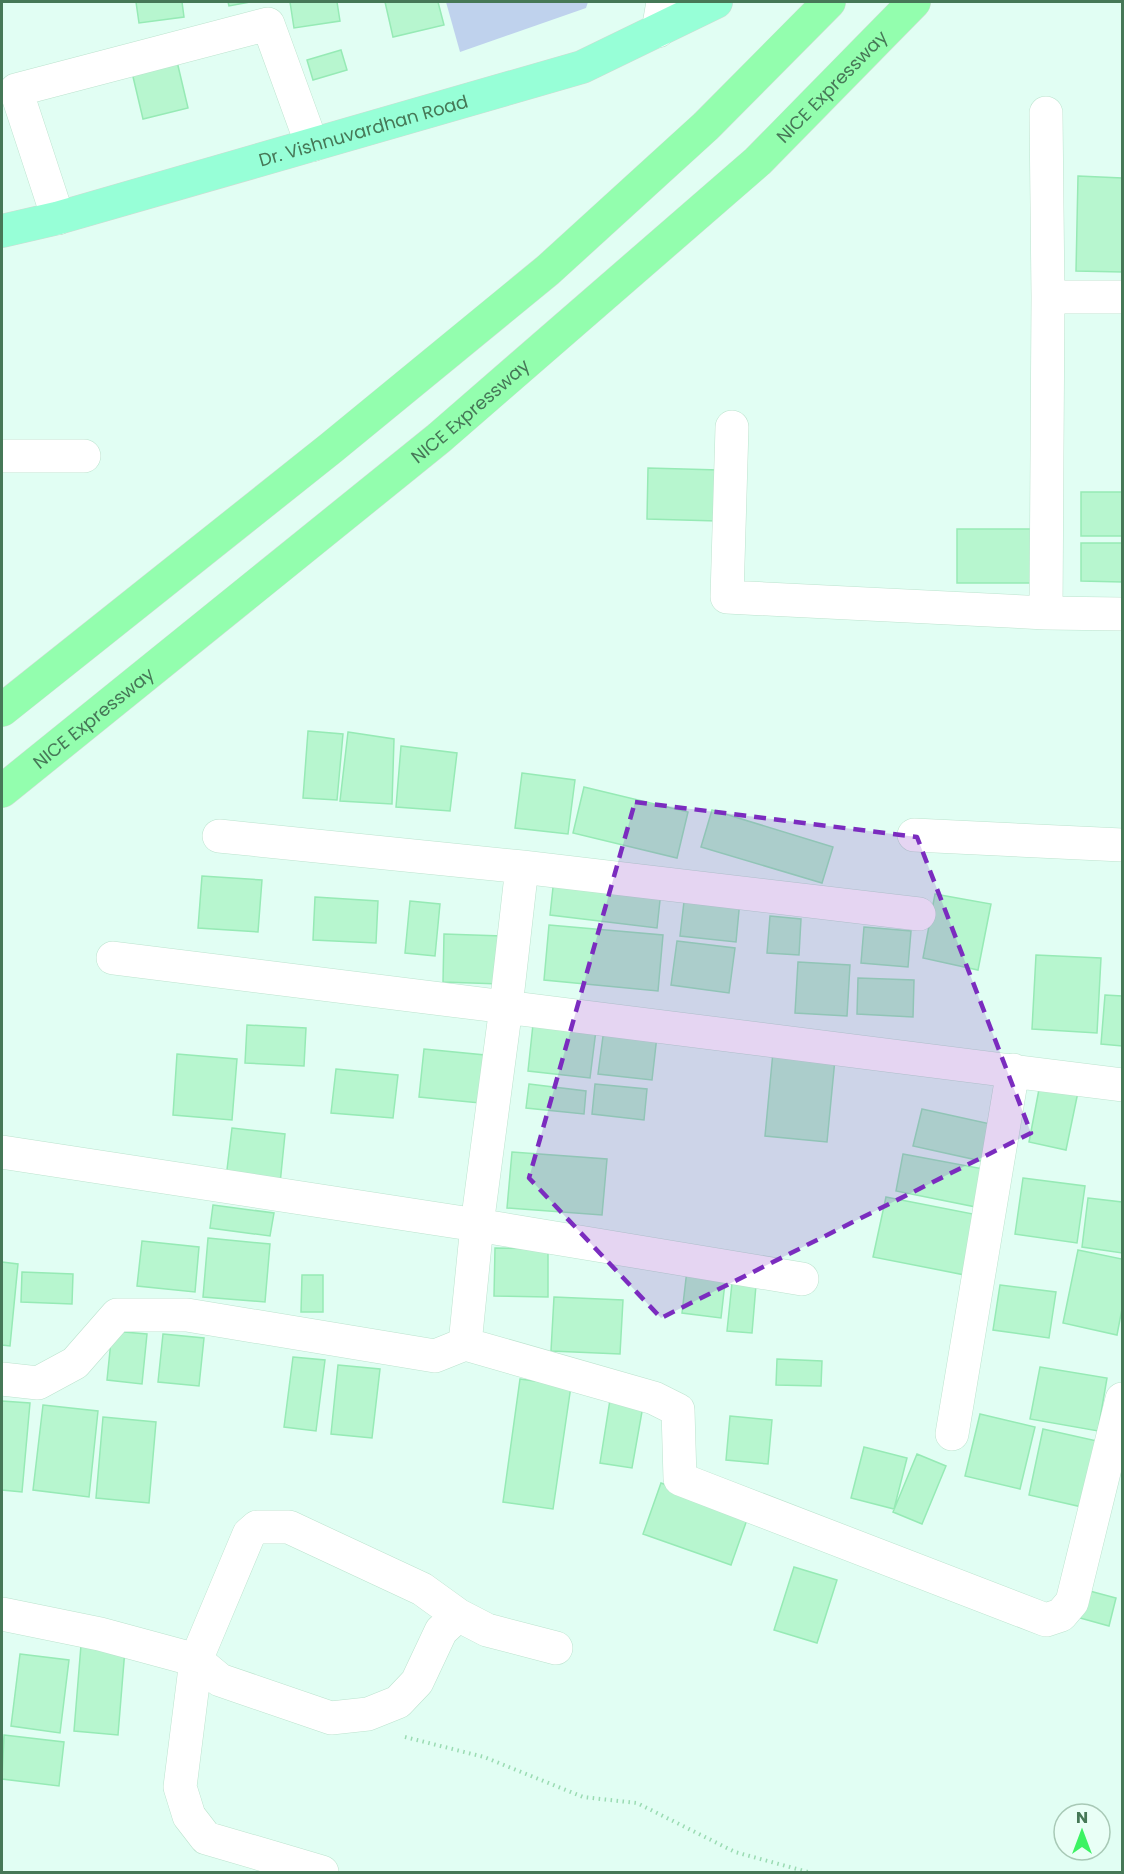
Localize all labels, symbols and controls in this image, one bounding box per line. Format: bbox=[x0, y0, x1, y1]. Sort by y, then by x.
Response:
street label: NICE Expressway bbox=[770, 24, 892, 148]
street label: Dr. Vishnuvardhan Road bbox=[256, 88, 471, 172]
street label: NICE Expressway bbox=[405, 353, 535, 469]
street label: NICE Expressway bbox=[27, 661, 159, 774]
north arrow bbox=[1052, 1802, 1112, 1862]
text: N bbox=[1076, 1806, 1088, 1829]

